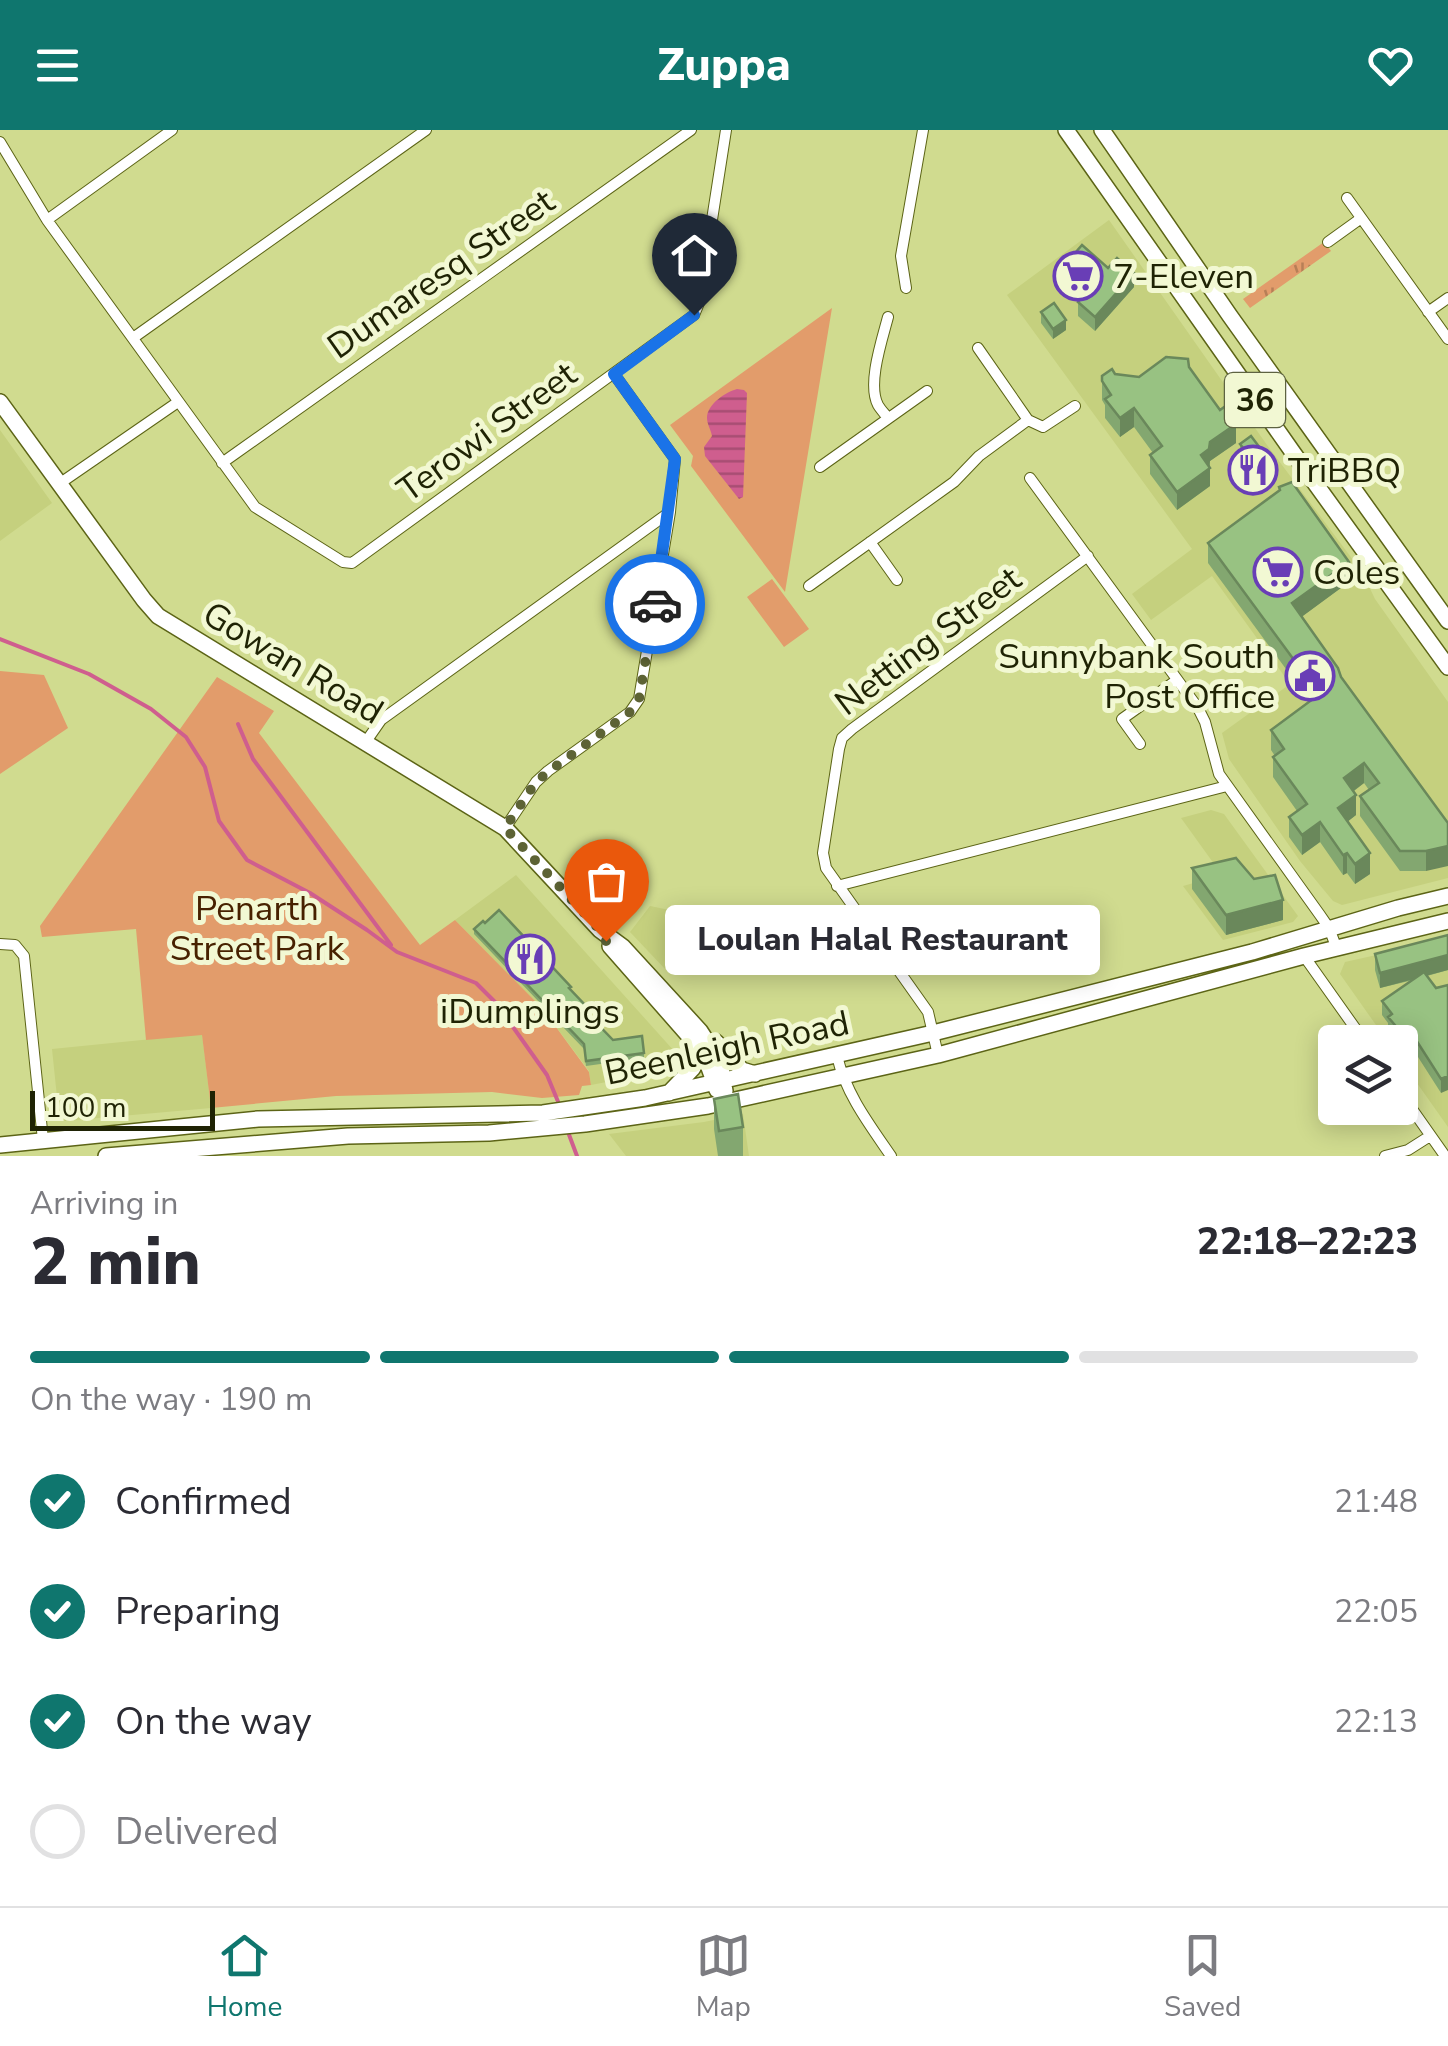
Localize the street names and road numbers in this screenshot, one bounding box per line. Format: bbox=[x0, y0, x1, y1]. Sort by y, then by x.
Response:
street label: Dumaresq Street bbox=[318, 178, 564, 370]
street label: Terowi Street bbox=[388, 351, 587, 513]
road number: 36 bbox=[1225, 373, 1285, 427]
street label: Netting Street bbox=[825, 555, 1031, 726]
street label: Gowan Road bbox=[194, 591, 392, 735]
street label: Beenleigh Road bbox=[601, 999, 853, 1097]

